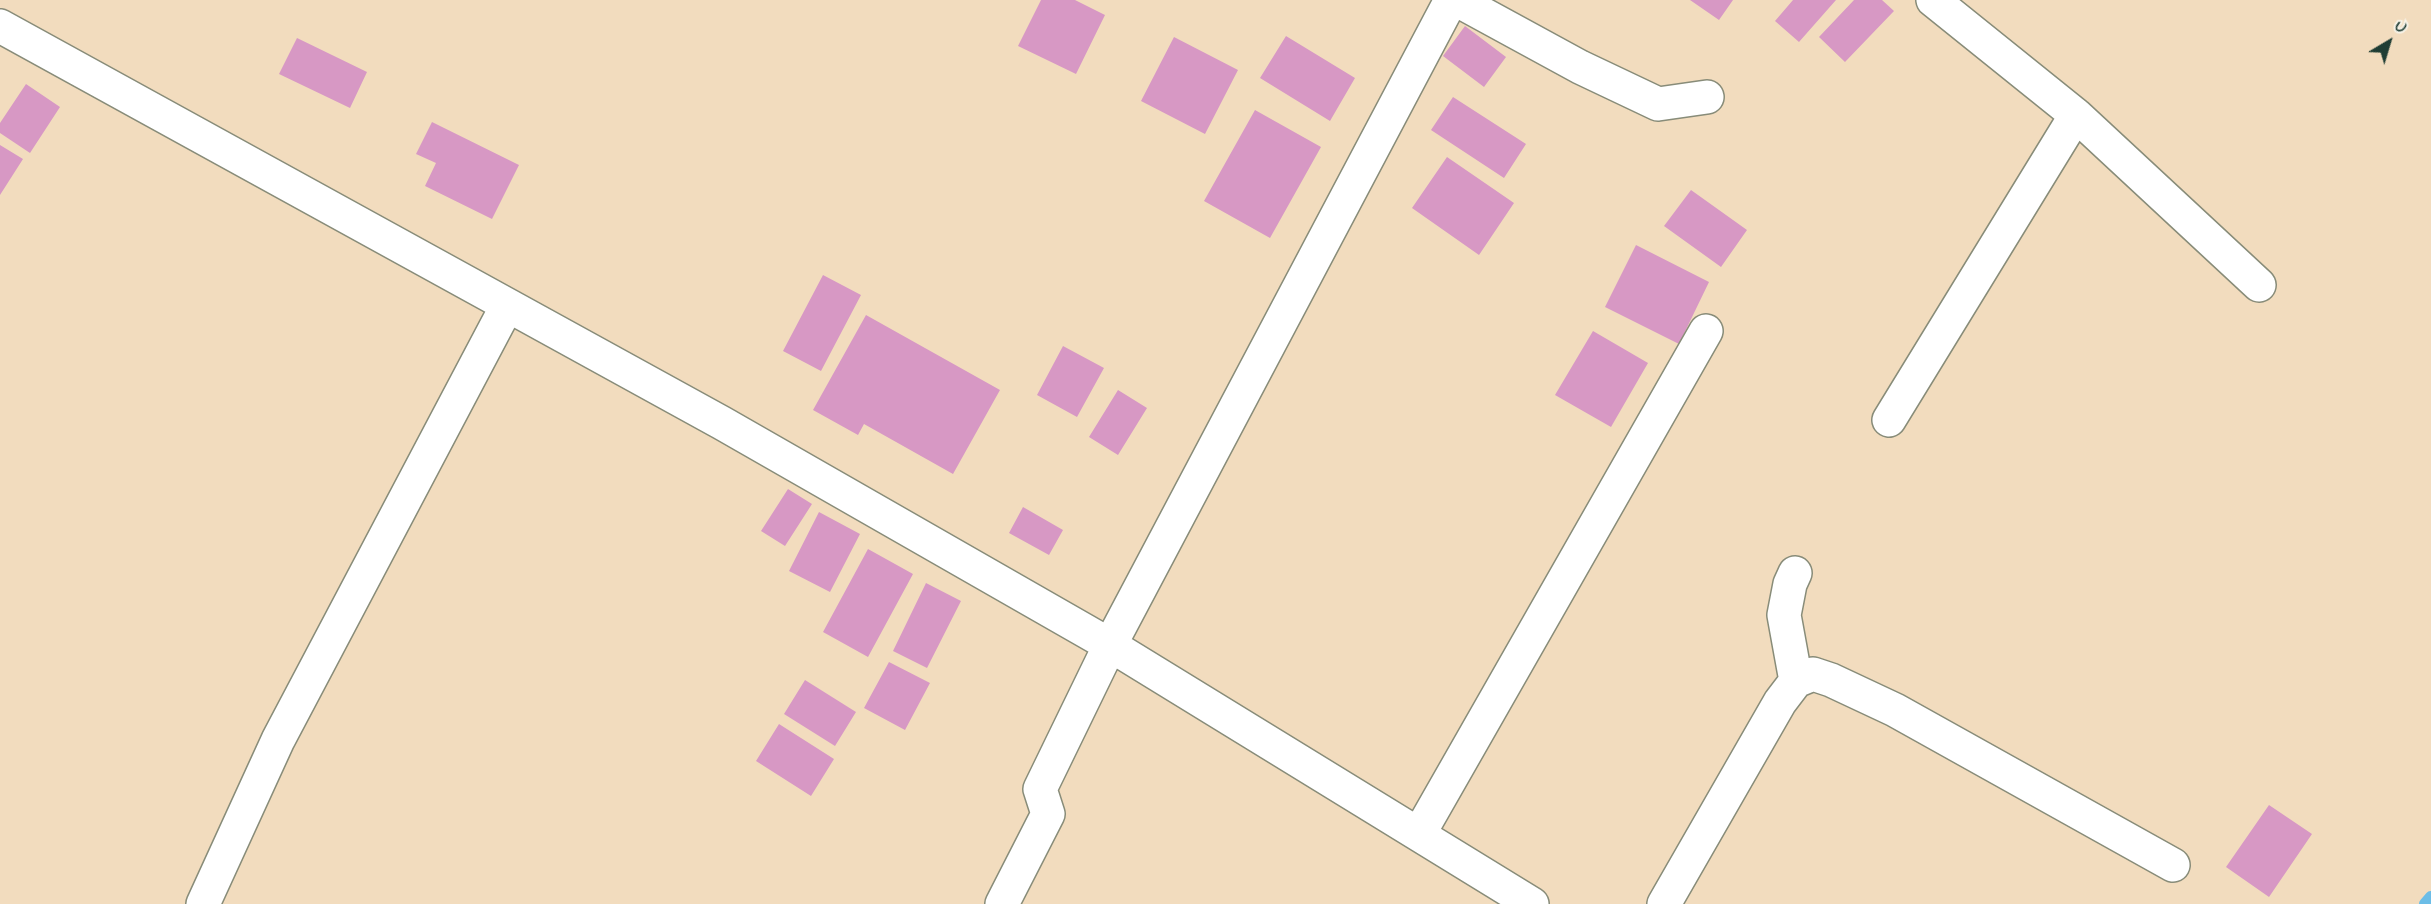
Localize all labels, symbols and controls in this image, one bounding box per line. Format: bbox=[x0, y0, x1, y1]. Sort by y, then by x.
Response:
north arrow bbox=[2359, 12, 2419, 72]
text: U bbox=[2390, 16, 2411, 39]

